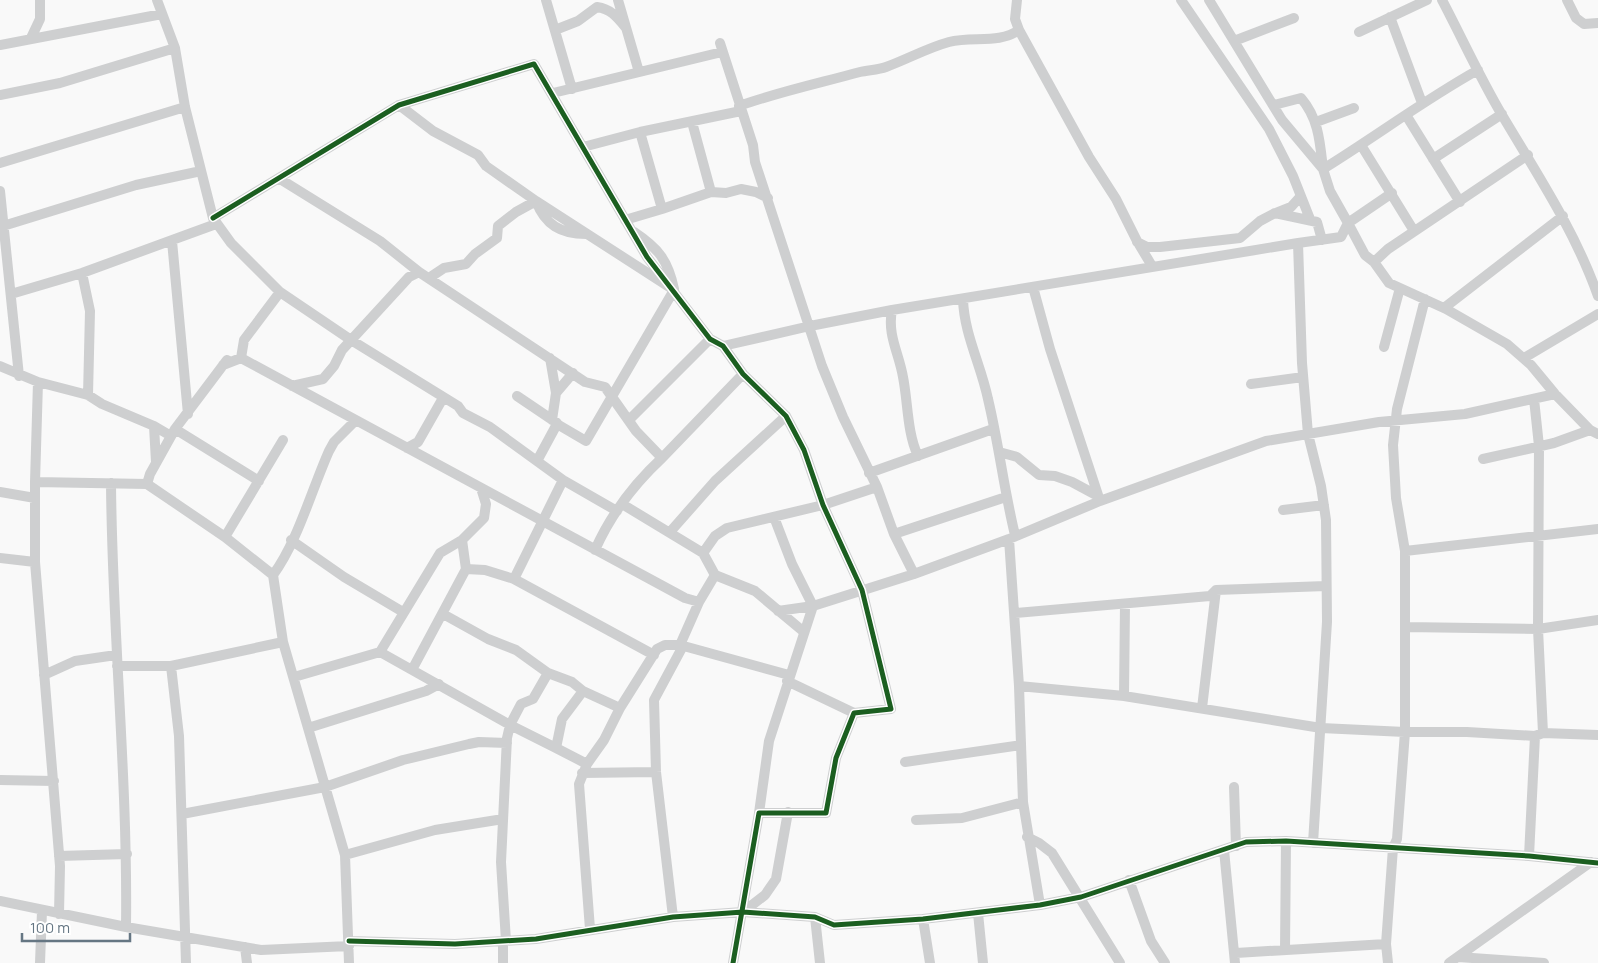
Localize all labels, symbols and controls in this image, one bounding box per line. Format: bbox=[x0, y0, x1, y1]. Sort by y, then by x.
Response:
scale bar bbox=[22, 910, 130, 942]
text: 100 m bbox=[30, 917, 70, 938]

